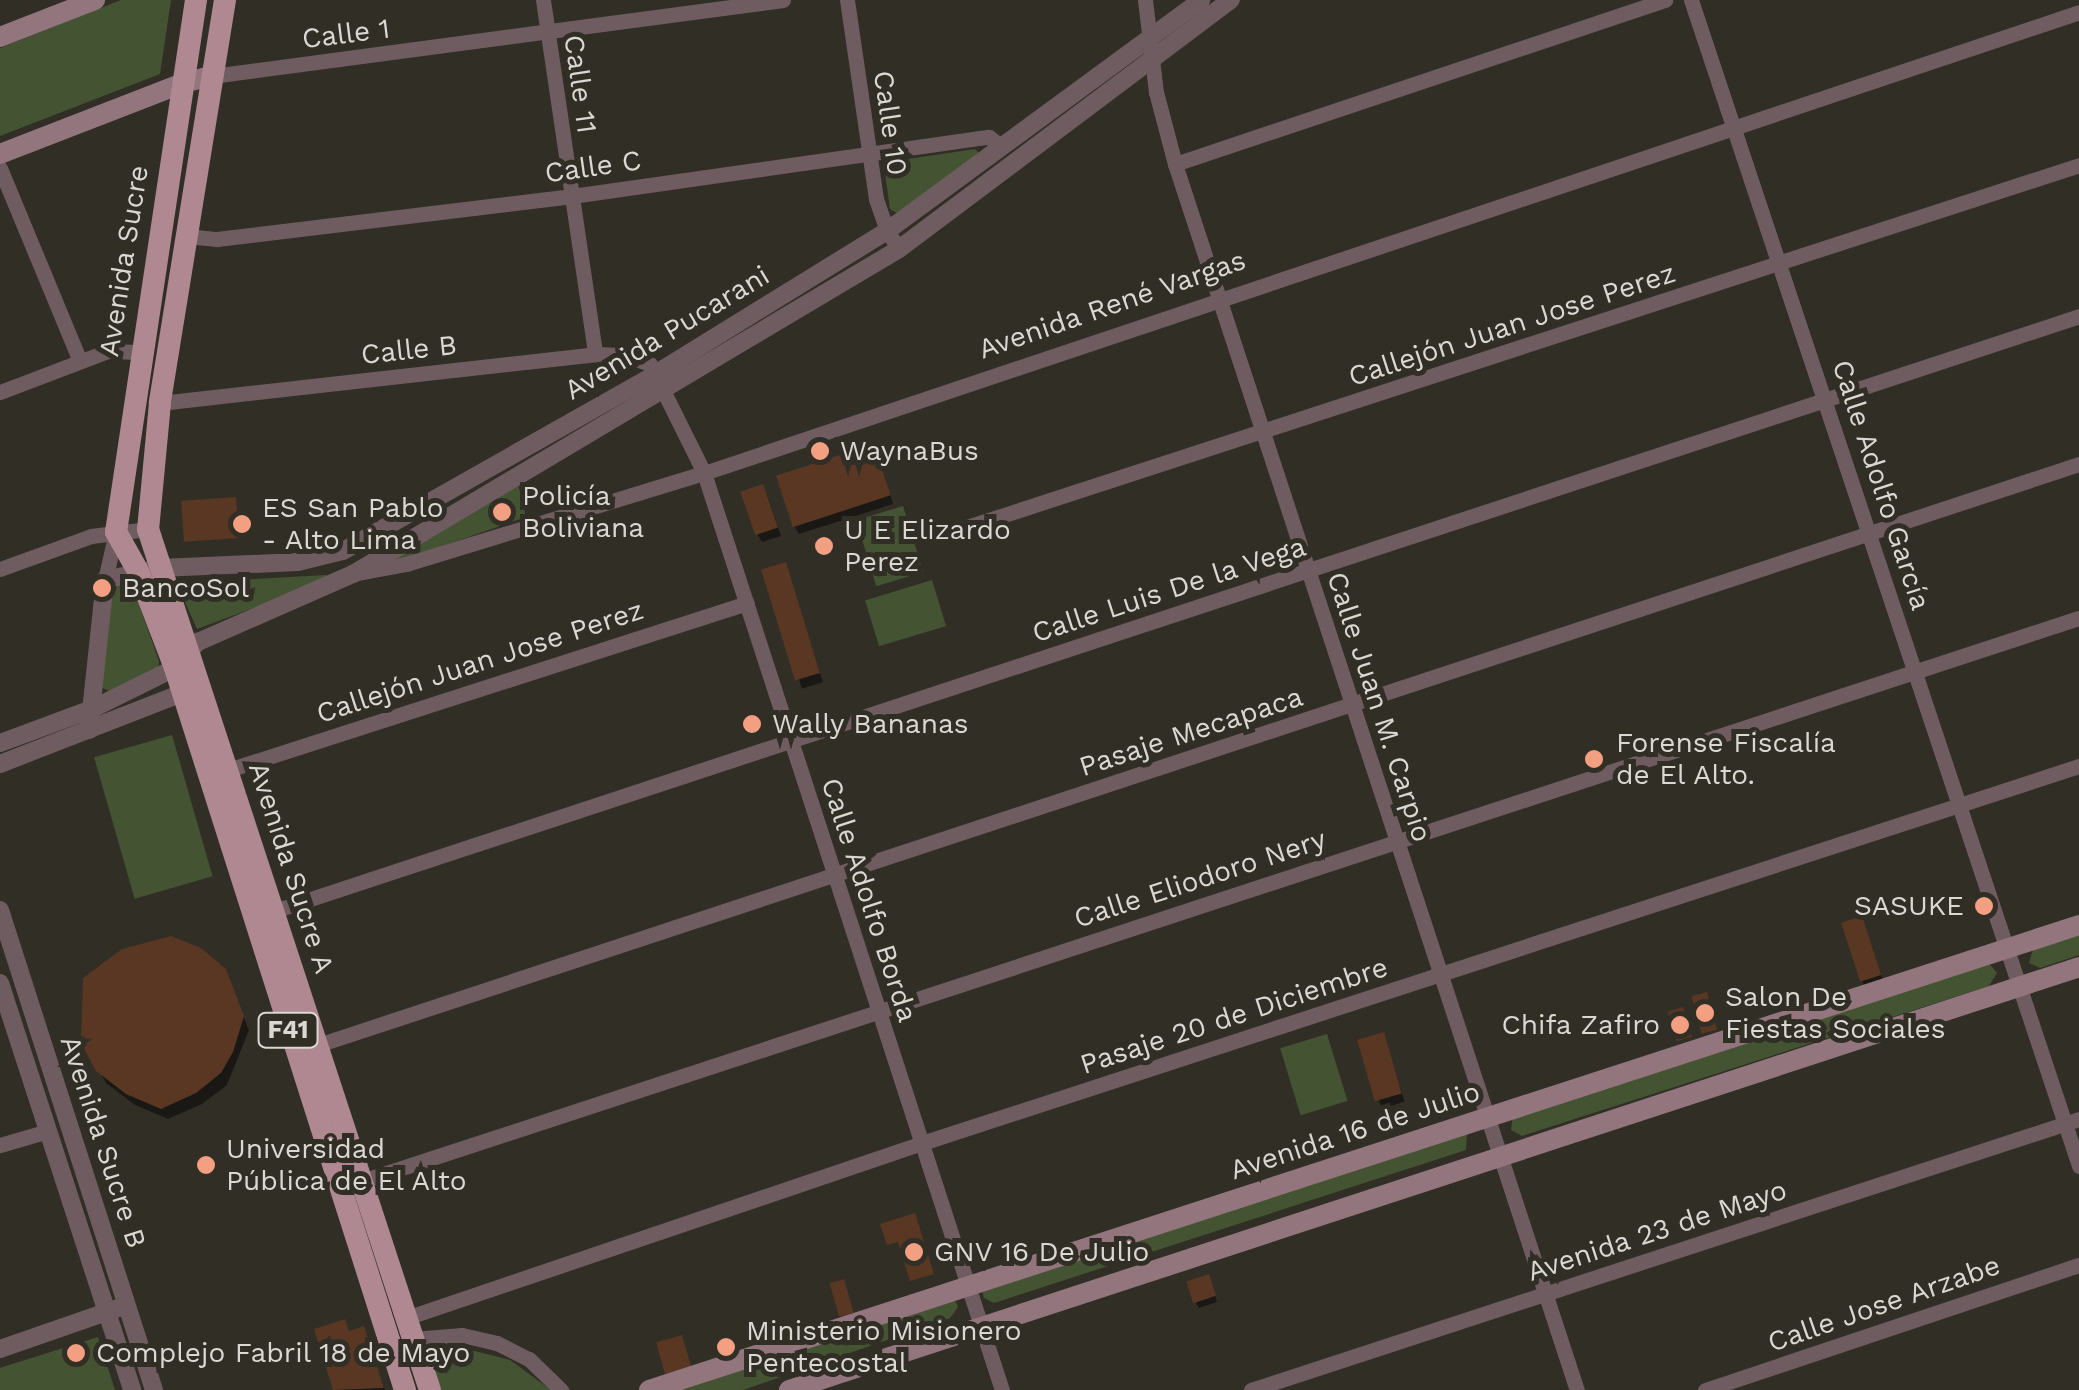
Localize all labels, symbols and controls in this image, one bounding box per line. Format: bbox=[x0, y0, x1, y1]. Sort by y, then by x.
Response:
street label: Calle 1 bbox=[300, 12, 392, 56]
street label: Calle 11 bbox=[556, 32, 604, 136]
street label: Calle 10 bbox=[866, 68, 914, 178]
street label: Calle C bbox=[543, 144, 643, 190]
street label: Avenida Sucre bbox=[92, 163, 156, 359]
street label: Avenida René Vargas bbox=[973, 243, 1251, 367]
street label: Callejón Juan Jose Perez bbox=[1344, 256, 1680, 394]
street label: Avenida Pucarani bbox=[558, 258, 776, 408]
street label: Calle B bbox=[359, 328, 459, 372]
street label: Calle Adolfo García bbox=[1825, 355, 1937, 615]
place label: WaynaBus bbox=[840, 434, 979, 468]
marker: WaynaBus bbox=[809, 440, 831, 462]
place label: Policía Boliviana bbox=[522, 479, 644, 545]
place label: ES San Pablo - Alto Lima bbox=[262, 491, 444, 557]
marker: Policía Boliviana bbox=[491, 501, 513, 523]
marker: ES San Pablo - Alto Lima bbox=[231, 513, 253, 535]
place label: U E Elizardo Perez bbox=[844, 513, 1011, 579]
street label: Calle Luis De la Vega bbox=[1027, 530, 1311, 650]
marker: U E Elizardo Perez bbox=[813, 535, 835, 557]
street label: Calle Juan M. Carpio bbox=[1319, 567, 1439, 847]
place label: BancoSol bbox=[122, 571, 249, 605]
marker: BancoSol bbox=[91, 577, 113, 599]
street label: Callejón Juan Jose Perez bbox=[312, 593, 648, 731]
street label: Pasaje Mecapaca bbox=[1075, 680, 1307, 784]
place label: Wally Bananas bbox=[772, 707, 969, 741]
marker: Wally Bananas bbox=[741, 713, 763, 735]
place label: Forense Fiscalía de El Alto. bbox=[1616, 726, 1836, 792]
marker: Forense Fiscalía de El Alto. bbox=[1581, 746, 1607, 772]
street label: Avenida Sucre A bbox=[241, 757, 341, 979]
street label: Calle Adolfo Borda bbox=[814, 773, 924, 1027]
street label: Calle Eliodoro Nery bbox=[1070, 822, 1330, 936]
place label: SASUKE bbox=[1854, 889, 1964, 923]
marker: SASUKE bbox=[1973, 895, 1995, 917]
street label: Pasaje 20 de Diciembre bbox=[1076, 950, 1392, 1082]
place label: Salon De Fiestas Sociales bbox=[1725, 980, 1946, 1046]
marker: Salon De Fiestas Sociales bbox=[1694, 1002, 1716, 1024]
place label: Chifa Zafiro bbox=[1501, 1008, 1660, 1042]
road number: F41 bbox=[256, 1010, 320, 1050]
marker: Chifa Zafiro bbox=[1669, 1014, 1691, 1036]
street label: Avenida Sucre B bbox=[53, 1031, 153, 1253]
street label: Avenida 16 de Julio bbox=[1225, 1074, 1485, 1188]
place label: Universidad Pública de El Alto bbox=[226, 1132, 469, 1198]
marker: Universidad Pública de El Alto bbox=[195, 1154, 217, 1176]
street label: Avenida 23 de Mayo bbox=[1523, 1173, 1791, 1289]
place label: GNV 16 De Julio bbox=[934, 1235, 1152, 1269]
marker: GNV 16 De Julio bbox=[903, 1241, 925, 1263]
street label: Calle Jose Arzabe bbox=[1763, 1248, 2005, 1360]
place label: Ministerio Misionero Pentecostal bbox=[746, 1314, 1022, 1380]
place label: Complejo Fabril 18 de Mayo bbox=[96, 1336, 472, 1370]
marker: Ministerio Misionero Pentecostal bbox=[715, 1336, 737, 1358]
marker: Complejo Fabril 18 de Mayo bbox=[65, 1342, 87, 1364]

